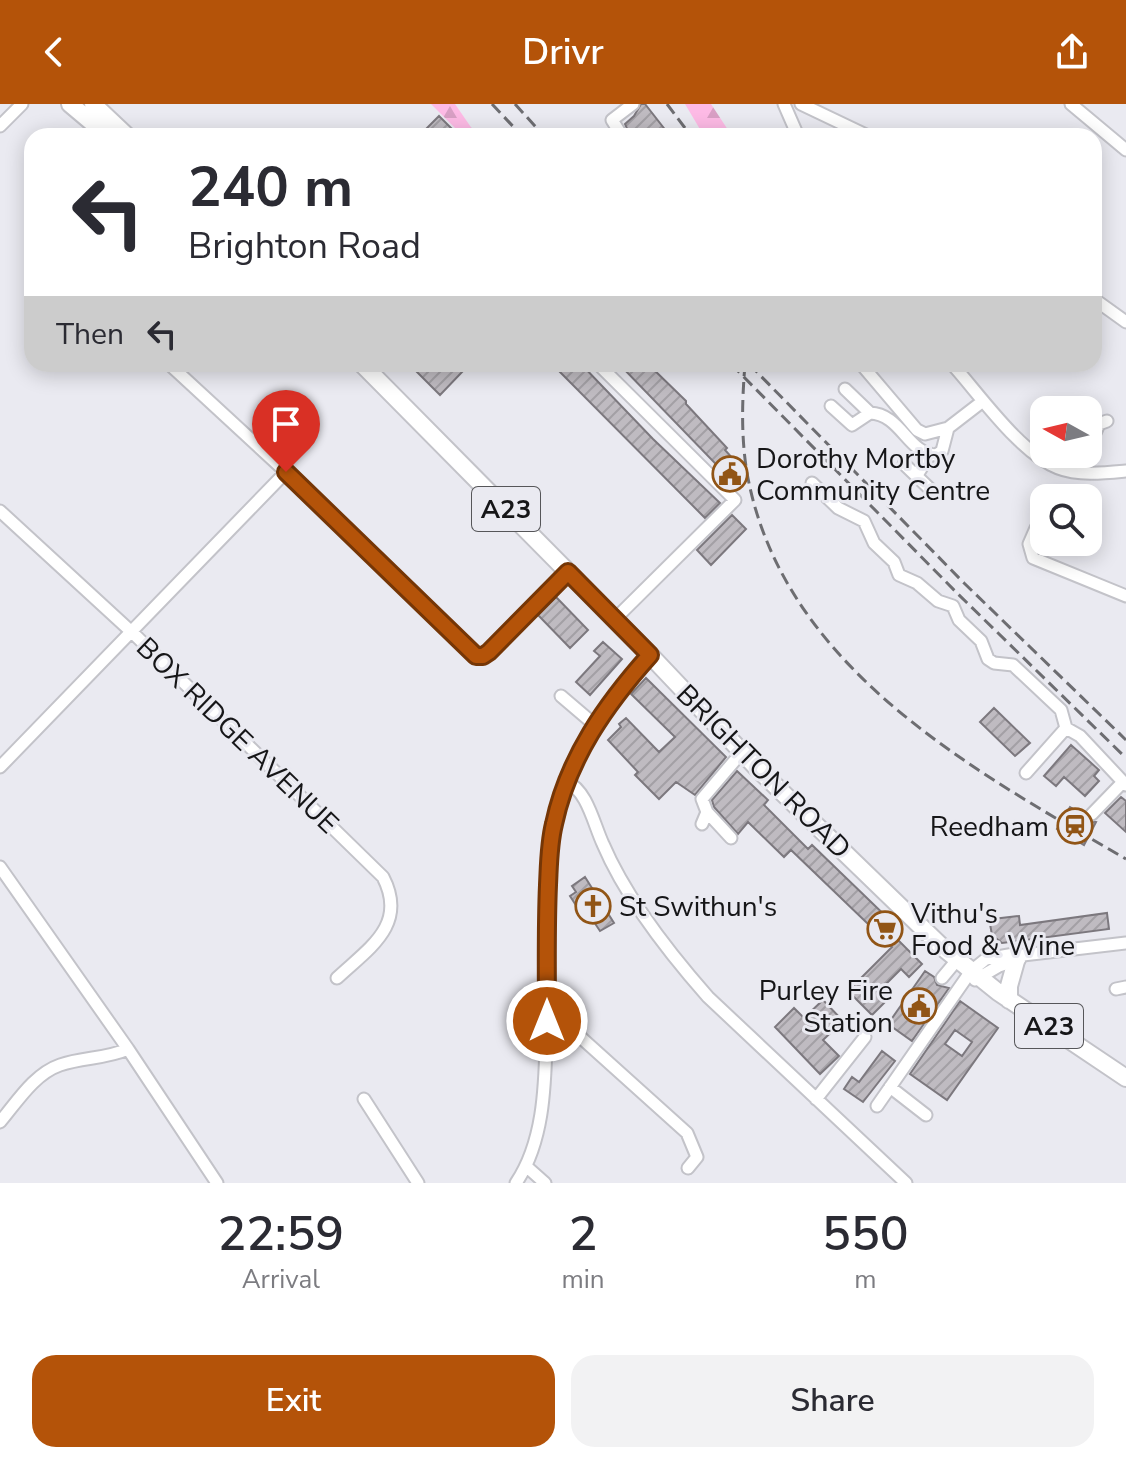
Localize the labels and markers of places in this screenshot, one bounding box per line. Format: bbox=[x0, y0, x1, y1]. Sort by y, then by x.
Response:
pin bbox=[252, 390, 320, 472]
place label: Dorothy Mortby Community Centre bbox=[756, 440, 990, 510]
public building icon: Dorothy Mortby Community Centre bbox=[711, 455, 749, 493]
station icon: Reedham bbox=[1056, 807, 1094, 845]
place label: Reedham bbox=[930, 808, 1049, 846]
church icon: St Swithun's bbox=[574, 887, 612, 925]
place label: St Swithun's bbox=[619, 888, 777, 926]
place label: Vithu's Food & Wine bbox=[910, 895, 1075, 965]
supermarket icon: Vithu's Food & Wine bbox=[866, 910, 904, 948]
place label: Purley Fire Station bbox=[759, 972, 893, 1042]
public building icon: Purley Fire Station bbox=[900, 987, 938, 1025]

